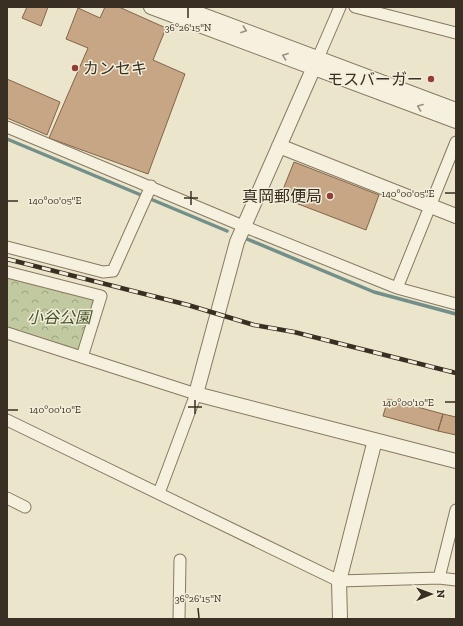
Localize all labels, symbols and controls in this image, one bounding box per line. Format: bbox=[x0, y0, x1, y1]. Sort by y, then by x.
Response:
text: 36°26'15"N bbox=[165, 22, 212, 34]
one-way arrow bbox=[240, 26, 247, 34]
one-way arrow bbox=[281, 53, 288, 61]
place label: カンセキ bbox=[83, 59, 147, 78]
marker: カンセキ bbox=[70, 63, 80, 73]
place label: モスバーガー bbox=[327, 70, 423, 89]
marker: モスバーガー bbox=[426, 74, 436, 84]
one-way arrow bbox=[416, 104, 423, 112]
place label: 真岡郵便局 bbox=[242, 187, 322, 206]
text: 140°00'05"E bbox=[382, 188, 435, 200]
marker: 真岡郵便局 bbox=[325, 191, 335, 201]
text: 140°00'05"E bbox=[29, 195, 82, 207]
park label: 小谷公園 bbox=[27, 308, 93, 327]
text: 140°00'10"E bbox=[382, 397, 434, 409]
text: 140°00'10"E bbox=[29, 404, 81, 416]
north arrow bbox=[411, 574, 451, 614]
text: N bbox=[434, 590, 447, 599]
text: 36°26'15"N bbox=[175, 593, 222, 605]

